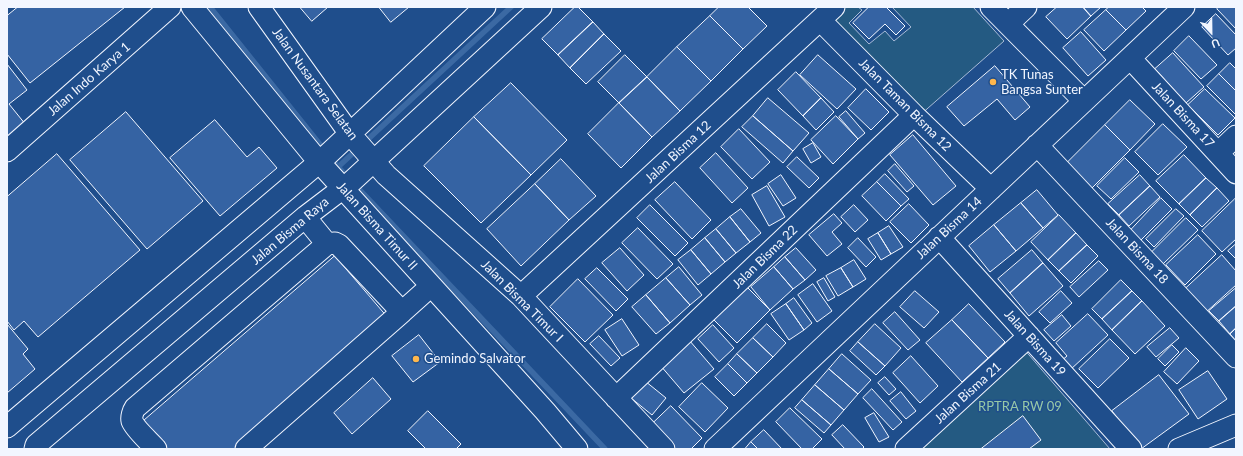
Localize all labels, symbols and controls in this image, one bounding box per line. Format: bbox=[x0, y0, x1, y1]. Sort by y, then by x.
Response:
north arrow bbox=[1191, 12, 1231, 52]
street label: Jalan Nusantara Selatan bbox=[269, 25, 361, 143]
text: U bbox=[1209, 36, 1222, 51]
street label: Jalan Indo Karya 1 bbox=[45, 39, 133, 119]
street label: Jalan Taman Bisma 12 bbox=[855, 55, 955, 155]
place label: TK Tunas Bangsa Sunter bbox=[1001, 67, 1083, 98]
marker: TK Tunas Bangsa Sunter bbox=[988, 77, 998, 87]
street label: Jalan Bisma 17 bbox=[1149, 79, 1217, 151]
street label: Jalan Bisma 12 bbox=[642, 118, 714, 186]
street label: Jalan Bisma Timur II bbox=[333, 179, 421, 273]
street label: Jalan Bisma Raya bbox=[248, 194, 332, 268]
street label: Jalan Bisma 14 bbox=[913, 194, 985, 262]
street label: Jalan Bisma 18 bbox=[1103, 215, 1171, 287]
street label: Jalan Bisma 22 bbox=[729, 222, 801, 292]
street label: Jalan Bisma Timur I bbox=[478, 257, 566, 345]
street label: Jalan Bisma 19 bbox=[1001, 306, 1069, 380]
place label: Gemindo Salvator bbox=[424, 351, 525, 367]
marker: Gemindo Salvator bbox=[411, 354, 421, 364]
street label: Jalan Bisma 21 bbox=[931, 359, 1005, 427]
park label: RPTRA RW 09 bbox=[978, 399, 1062, 415]

